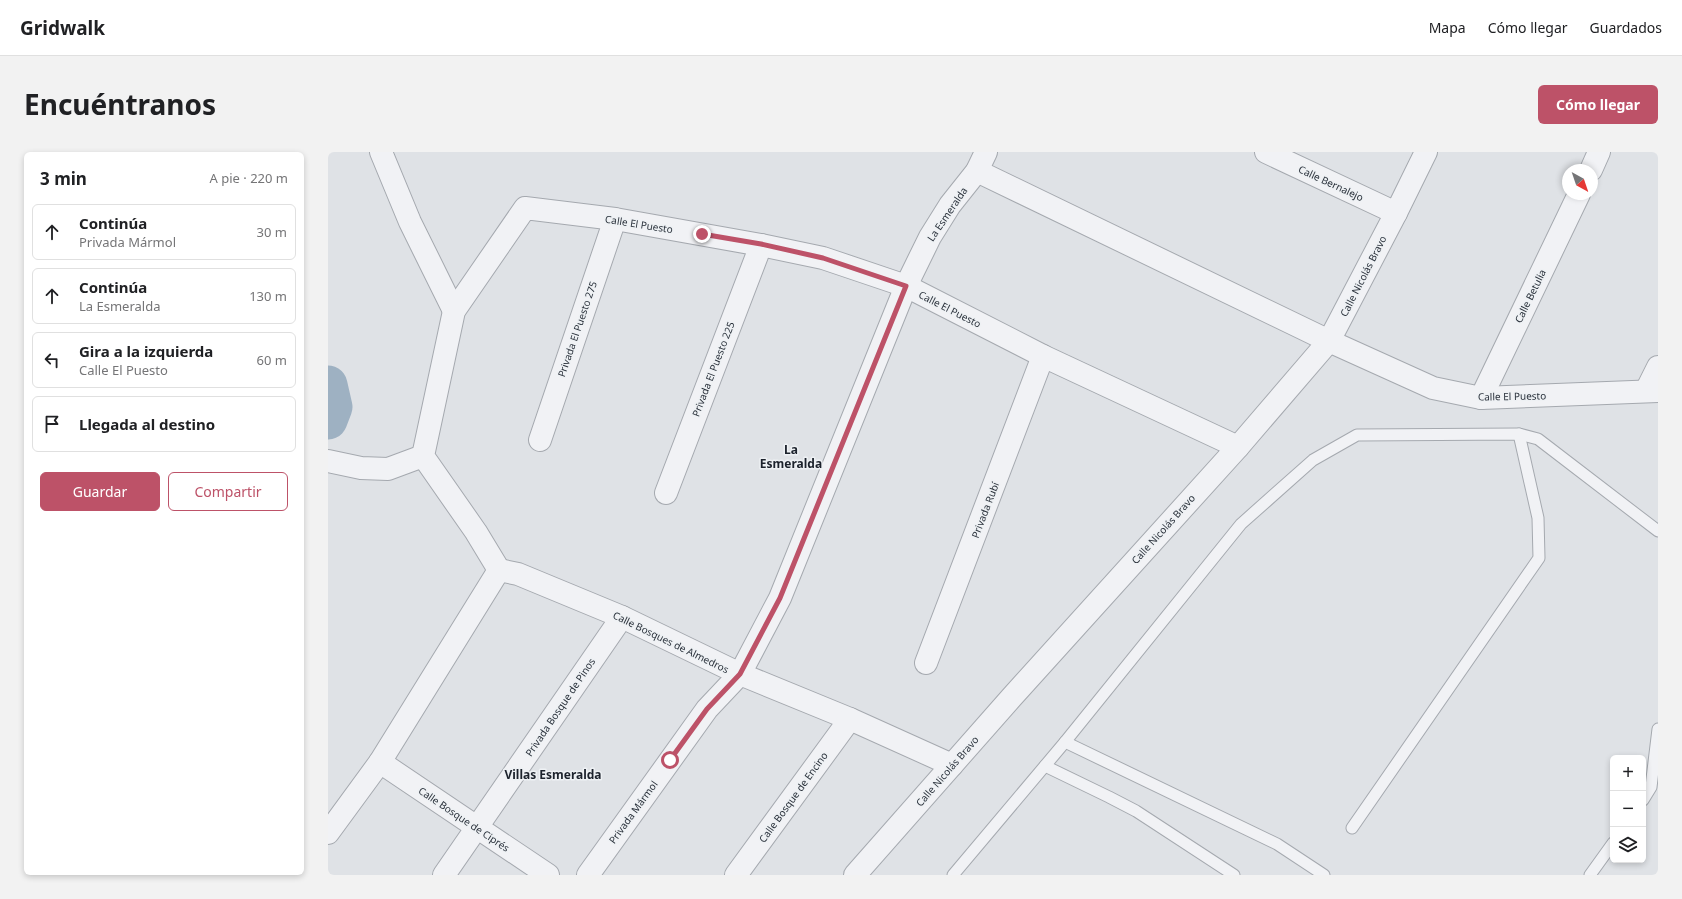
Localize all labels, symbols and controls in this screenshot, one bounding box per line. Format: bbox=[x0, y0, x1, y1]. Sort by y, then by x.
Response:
text: Gridwalk bbox=[20, 15, 105, 41]
text: Mapa bbox=[1429, 18, 1466, 37]
text: Cómo llegar bbox=[1488, 18, 1568, 37]
text: Guardados bbox=[1590, 18, 1662, 37]
text: Encuéntranos bbox=[24, 85, 216, 123]
button: Cómo llegar bbox=[1538, 85, 1658, 124]
street label: Calle Bernalejo bbox=[1296, 162, 1366, 204]
north arrow bbox=[1562, 164, 1598, 200]
text: 3 min bbox=[40, 167, 87, 190]
text: A pie · 220 m bbox=[210, 169, 288, 187]
street label: La Esmeralda bbox=[924, 184, 970, 244]
street label: Calle El Puesto bbox=[604, 212, 674, 236]
text: Continúa bbox=[79, 213, 147, 233]
icon: ahead bbox=[41, 221, 63, 243]
text: 30 m bbox=[257, 223, 287, 241]
route end bbox=[693, 225, 711, 243]
text: Privada Mármol bbox=[79, 233, 176, 251]
street label: Calle Nicolás Bravo bbox=[1337, 233, 1389, 319]
street label: Calle Betulia bbox=[1511, 267, 1549, 325]
text: Continúa bbox=[79, 277, 147, 297]
street label: Privada El Puesto 275 bbox=[554, 279, 600, 379]
icon: ahead bbox=[41, 285, 63, 307]
text: 130 m bbox=[249, 287, 287, 305]
street label: Calle El Puesto bbox=[916, 287, 984, 331]
text: La Esmeralda bbox=[79, 297, 160, 315]
street label: Privada El Puesto 225 bbox=[688, 319, 738, 418]
text: Gira a la izquierda bbox=[79, 341, 213, 361]
icon: left bbox=[41, 349, 63, 371]
text: 60 m bbox=[257, 351, 287, 369]
text: Calle El Puesto bbox=[79, 361, 168, 379]
street label: Calle El Puesto bbox=[1478, 388, 1546, 404]
icon: arrive bbox=[41, 413, 63, 435]
text: Llegada al destino bbox=[79, 414, 215, 434]
district label: La Esmeralda bbox=[760, 441, 822, 472]
button: Guardar bbox=[40, 472, 160, 511]
button: Compartir bbox=[168, 472, 288, 511]
street label: Privada Rubí bbox=[968, 480, 1002, 540]
street label: Calle Nicolás Bravo bbox=[1128, 491, 1198, 567]
street label: Calle Bosques de Almedros bbox=[611, 608, 731, 676]
street label: Privada Bosque de Pinos bbox=[522, 655, 598, 759]
street label: Calle Nicolás Bravo bbox=[912, 733, 982, 809]
street label: Calle Bosque de Encino bbox=[755, 749, 831, 845]
route start bbox=[661, 751, 679, 769]
map controls bbox=[1610, 755, 1646, 863]
button: + bbox=[1610, 755, 1646, 791]
district label: Villas Esmeralda bbox=[504, 766, 602, 783]
street label: Privada Mármol bbox=[605, 778, 661, 846]
street label: Calle Bosque de Ciprés bbox=[416, 783, 512, 855]
button: − bbox=[1610, 791, 1646, 827]
button: layers bbox=[1610, 827, 1646, 863]

